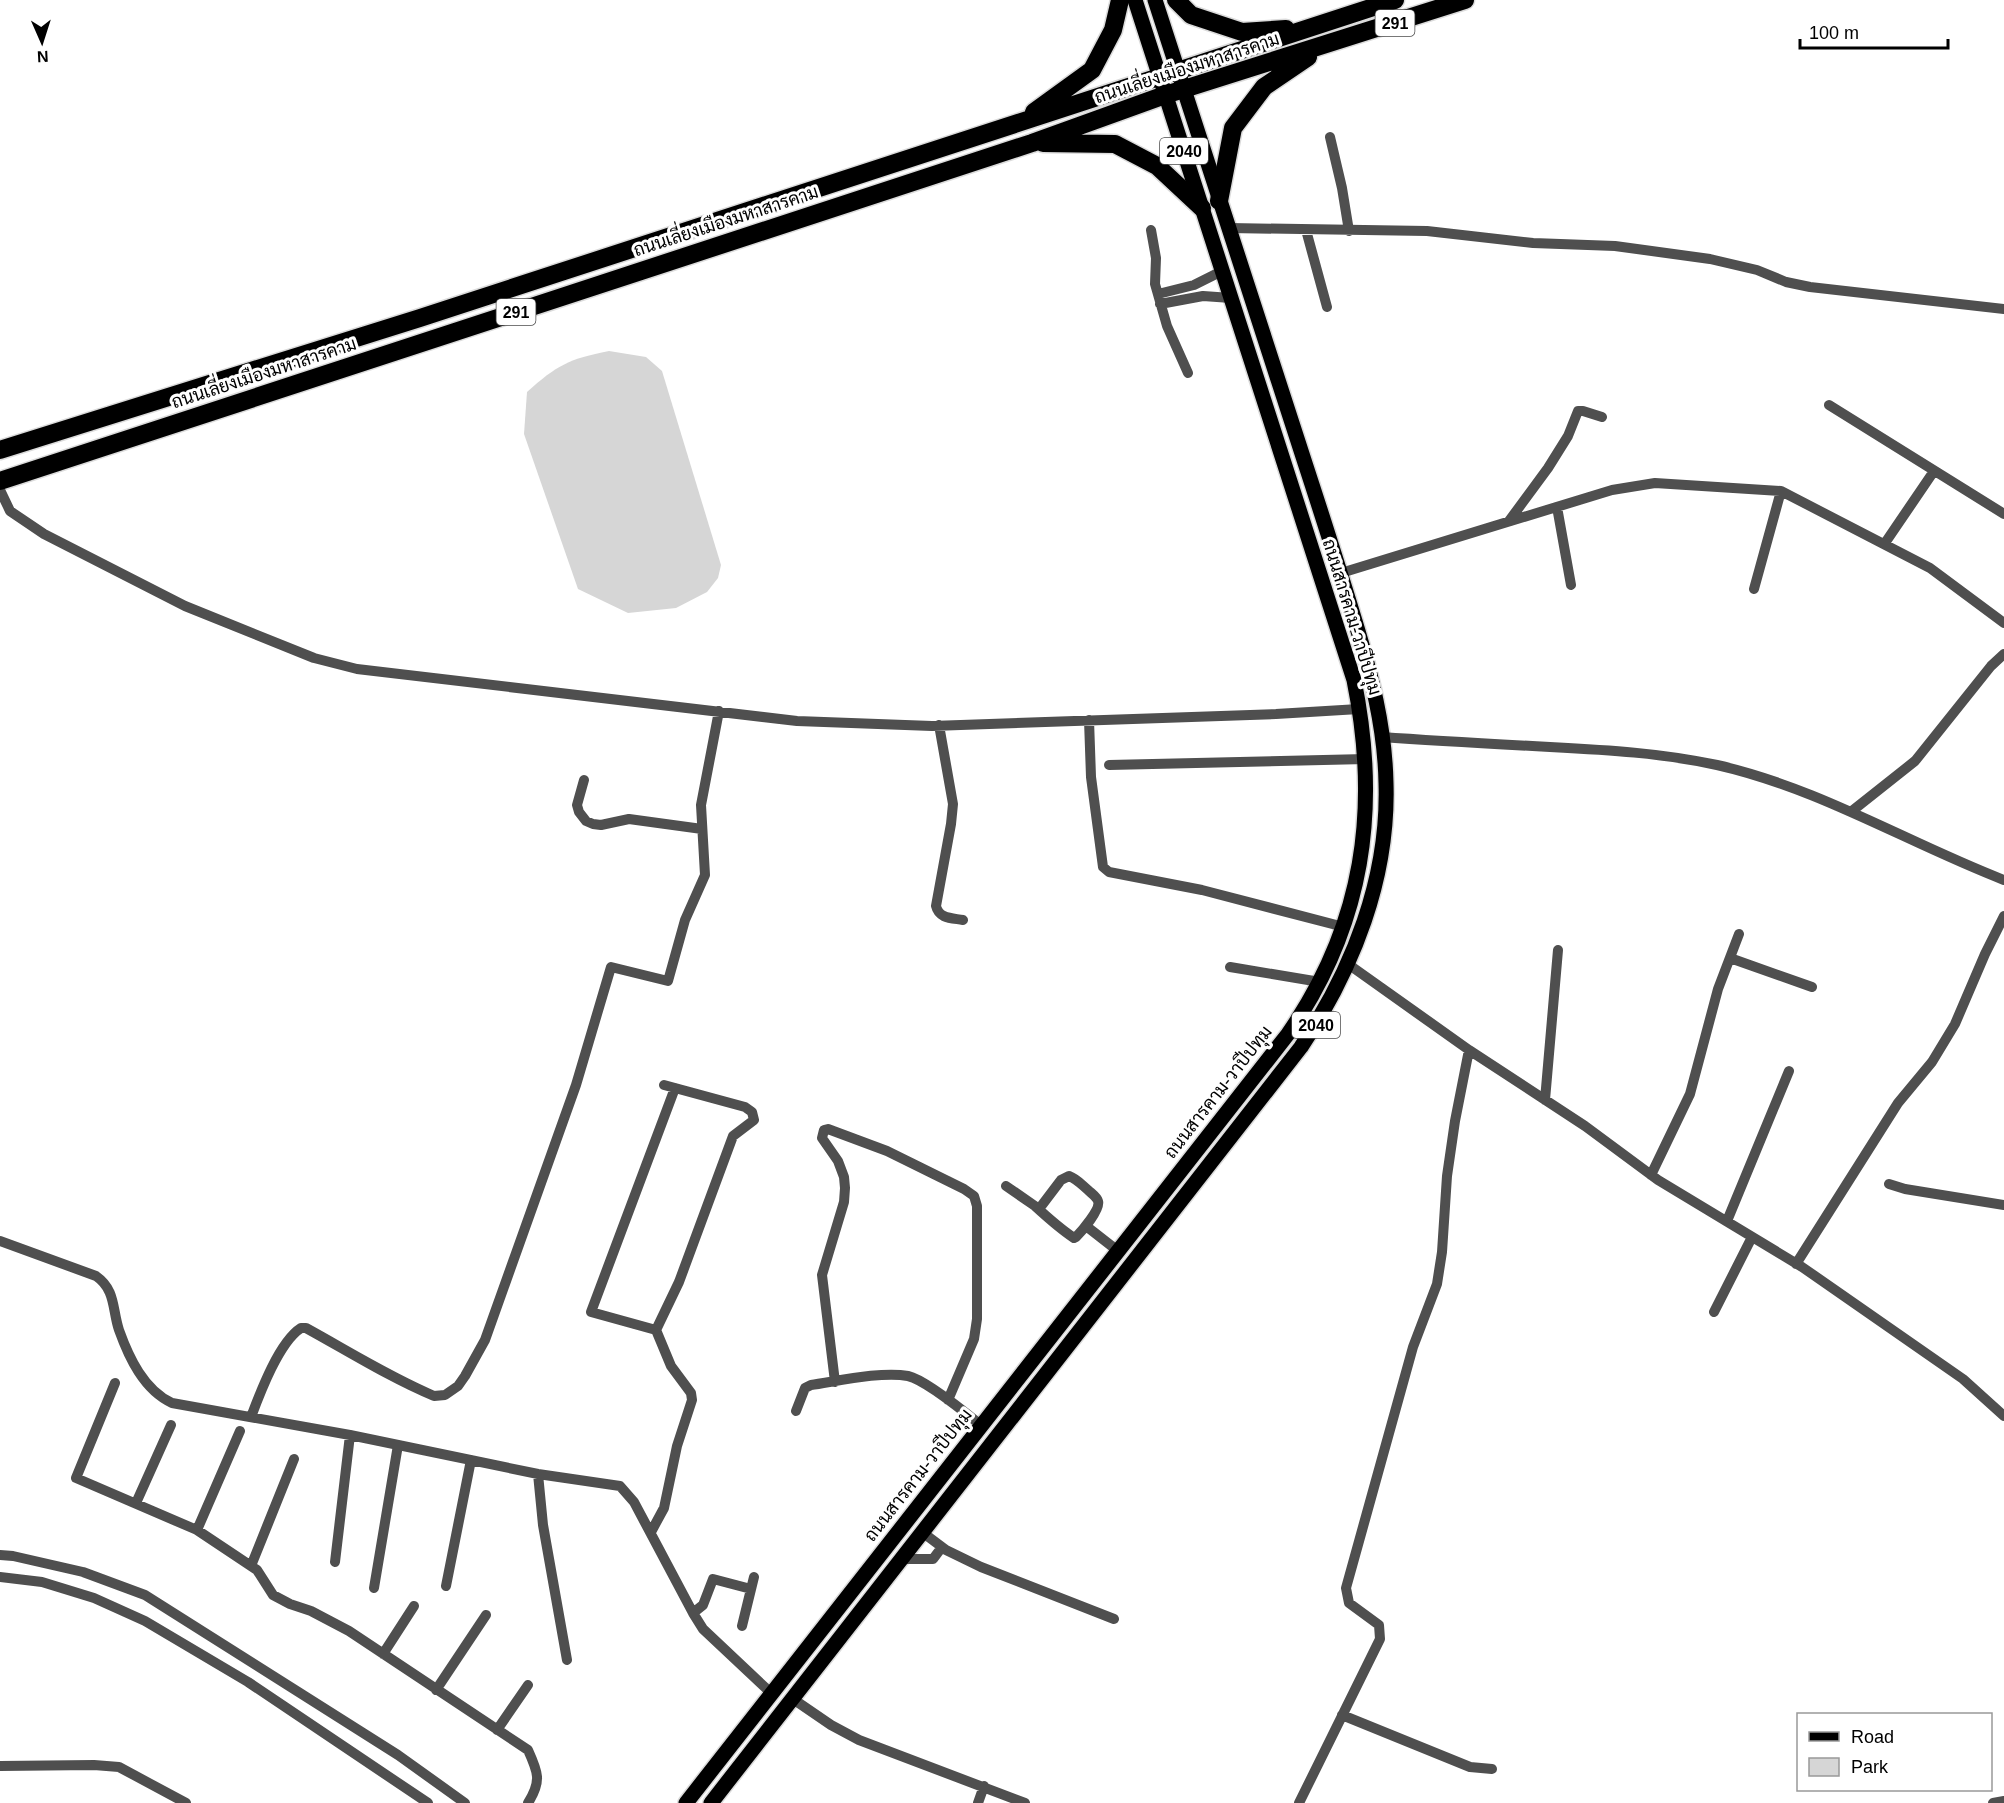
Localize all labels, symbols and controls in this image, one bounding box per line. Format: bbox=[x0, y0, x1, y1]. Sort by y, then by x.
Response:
road number: 291 bbox=[1376, 10, 1414, 36]
north arrow bbox=[12, 12, 72, 72]
scale bar bbox=[1800, 12, 1948, 50]
street label: ถนนเลี่ยงเมืองมหาสารคาม bbox=[1090, 23, 1282, 107]
text: 100 m bbox=[1809, 23, 1859, 43]
text: N bbox=[37, 48, 49, 65]
road number: 2040 bbox=[1160, 138, 1208, 164]
street label: ถนนเลี่ยงเมืองมหาสารคาม bbox=[629, 176, 821, 260]
road number: 291 bbox=[496, 299, 536, 325]
street label: ถนนเลี่ยงเมืองมหาสารคาม bbox=[167, 328, 359, 412]
street label: ถนนสารคาม-วาปีปทุม bbox=[1317, 536, 1387, 698]
road number: 2040 bbox=[1292, 1012, 1340, 1038]
street label: ถนนสารคาม-วาปีปทุม bbox=[1159, 1021, 1277, 1163]
street label: ถนนสารคาม-วาปีปทุม bbox=[859, 1404, 977, 1546]
legend bbox=[1797, 1713, 1992, 1791]
text: Road bbox=[1851, 1727, 1894, 1747]
text: Park bbox=[1851, 1757, 1889, 1777]

